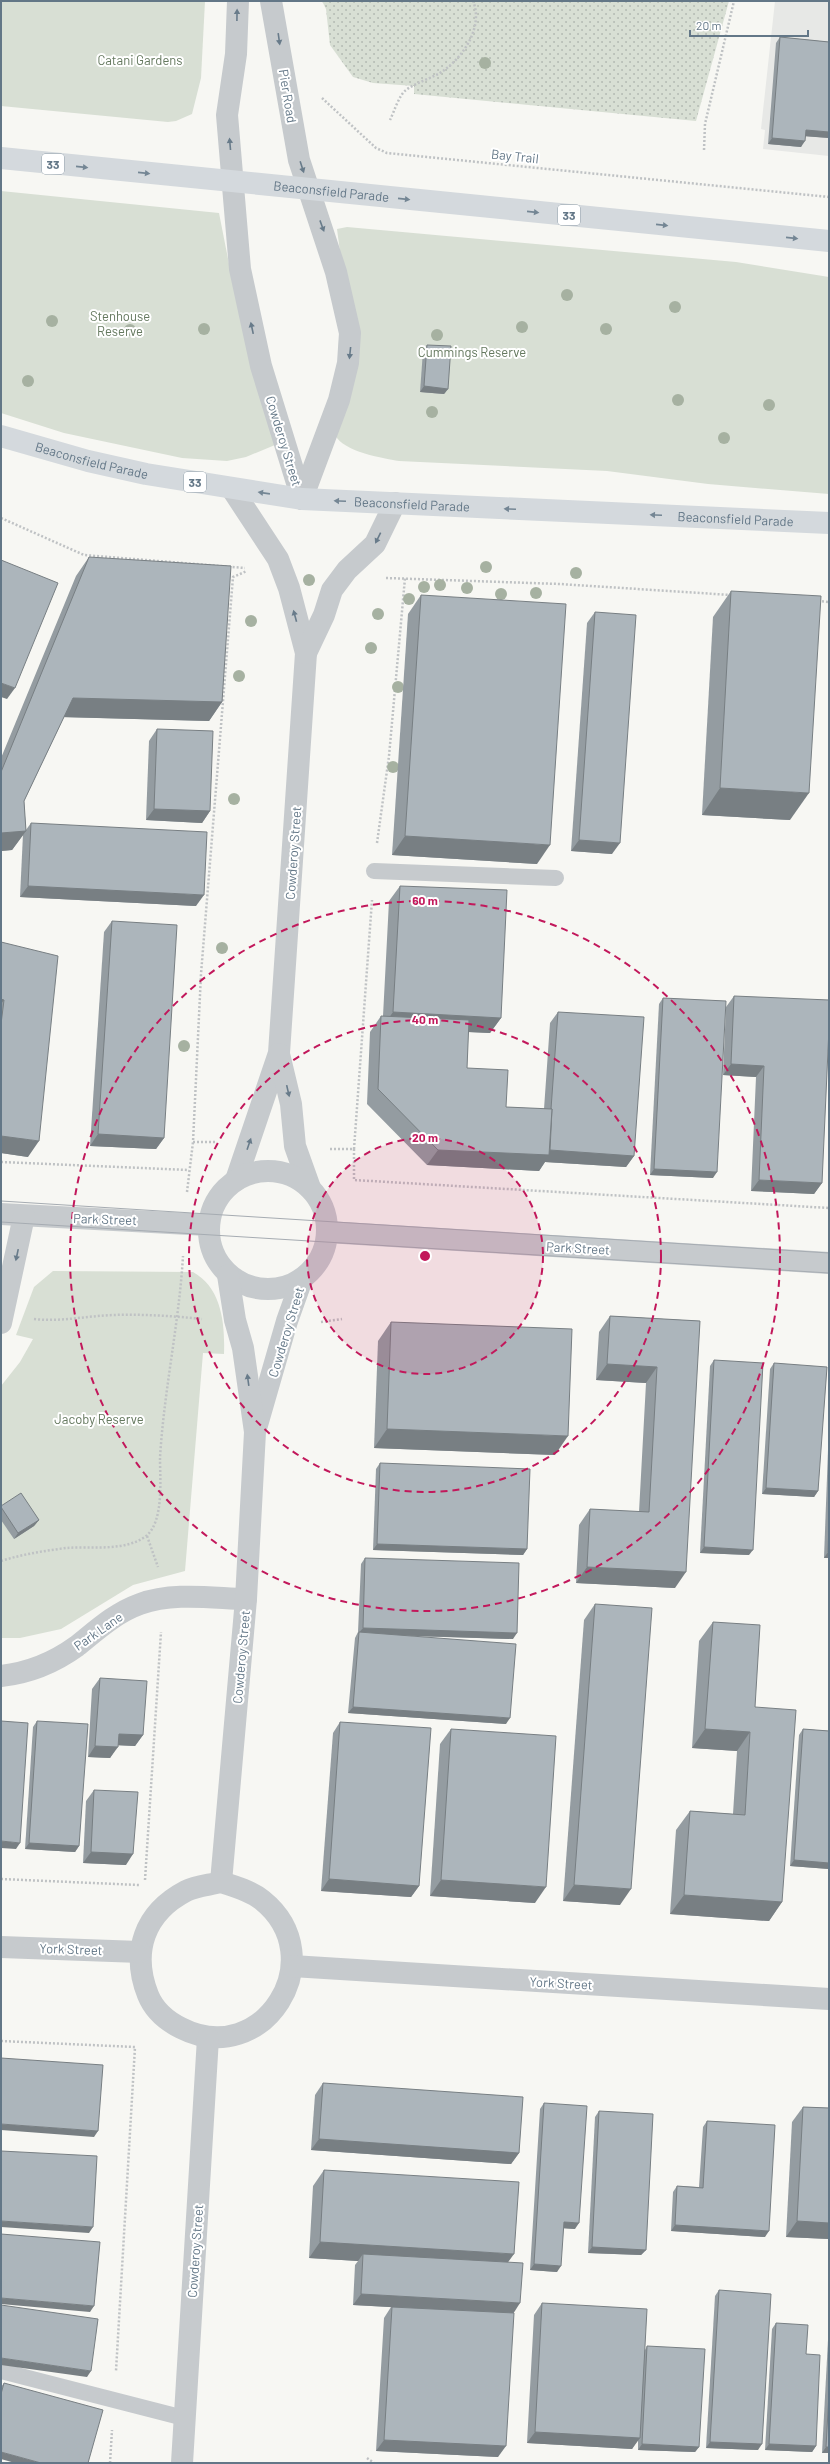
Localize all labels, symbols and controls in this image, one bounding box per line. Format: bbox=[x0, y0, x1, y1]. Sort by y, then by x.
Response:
one-way arrow bbox=[234, 9, 241, 21]
scale bar bbox=[690, 12, 808, 38]
text: 20 m bbox=[696, 18, 722, 32]
one-way arrow bbox=[276, 33, 282, 45]
park label: Catani Gardens bbox=[97, 52, 183, 68]
street label: Pier Road bbox=[276, 68, 300, 124]
one-way arrow bbox=[227, 138, 233, 150]
street label: Bay Trail bbox=[490, 146, 540, 166]
road number: 33 bbox=[42, 154, 64, 174]
one-way arrow bbox=[299, 161, 305, 173]
one-way arrow bbox=[76, 163, 88, 170]
one-way arrow bbox=[138, 170, 150, 176]
street label: Beaconsfield Parade bbox=[273, 177, 390, 205]
one-way arrow bbox=[398, 195, 410, 202]
road number: 33 bbox=[558, 205, 580, 225]
one-way arrow bbox=[527, 208, 539, 215]
one-way arrow bbox=[320, 221, 326, 233]
one-way arrow bbox=[656, 221, 668, 228]
one-way arrow bbox=[786, 234, 798, 241]
park label: Stenhouse Reserve bbox=[90, 308, 150, 339]
one-way arrow bbox=[249, 322, 255, 334]
park label: Cummings Reserve bbox=[418, 344, 526, 360]
one-way arrow bbox=[346, 347, 353, 359]
street label: Cowderoy Street bbox=[263, 394, 305, 488]
street label: Beaconsfield Parade bbox=[33, 438, 150, 482]
road number: 33 bbox=[184, 472, 206, 492]
one-way arrow bbox=[258, 490, 270, 496]
street label: Beaconsfield Parade bbox=[354, 493, 470, 515]
one-way arrow bbox=[333, 498, 346, 504]
one-way arrow bbox=[503, 506, 516, 512]
street label: Beaconsfield Parade bbox=[677, 508, 794, 529]
one-way arrow bbox=[649, 512, 662, 518]
one-way arrow bbox=[375, 532, 381, 544]
one-way arrow bbox=[292, 609, 298, 621]
street label: Cowderoy Street bbox=[282, 806, 304, 900]
text: 60 m bbox=[412, 893, 438, 907]
text: 40 m bbox=[412, 1012, 438, 1026]
one-way arrow bbox=[285, 1084, 291, 1097]
text: 20 m bbox=[412, 1130, 438, 1144]
one-way arrow bbox=[247, 1137, 253, 1149]
street label: Park Street bbox=[73, 1210, 137, 1228]
street label: Park Street bbox=[546, 1238, 610, 1258]
one-way arrow bbox=[13, 1248, 19, 1261]
centre of rings bbox=[418, 1249, 432, 1263]
street label: Cowderoy Street bbox=[265, 1285, 307, 1379]
one-way arrow bbox=[245, 1374, 251, 1386]
park label: Jacoby Reserve bbox=[54, 1411, 144, 1427]
street label: Park Lane bbox=[70, 1608, 126, 1654]
street label: Cowderoy Street bbox=[229, 1610, 253, 1704]
street label: York Street bbox=[39, 1940, 103, 1958]
street label: York Street bbox=[529, 1973, 593, 1993]
street label: Cowderoy Street bbox=[184, 2204, 206, 2298]

